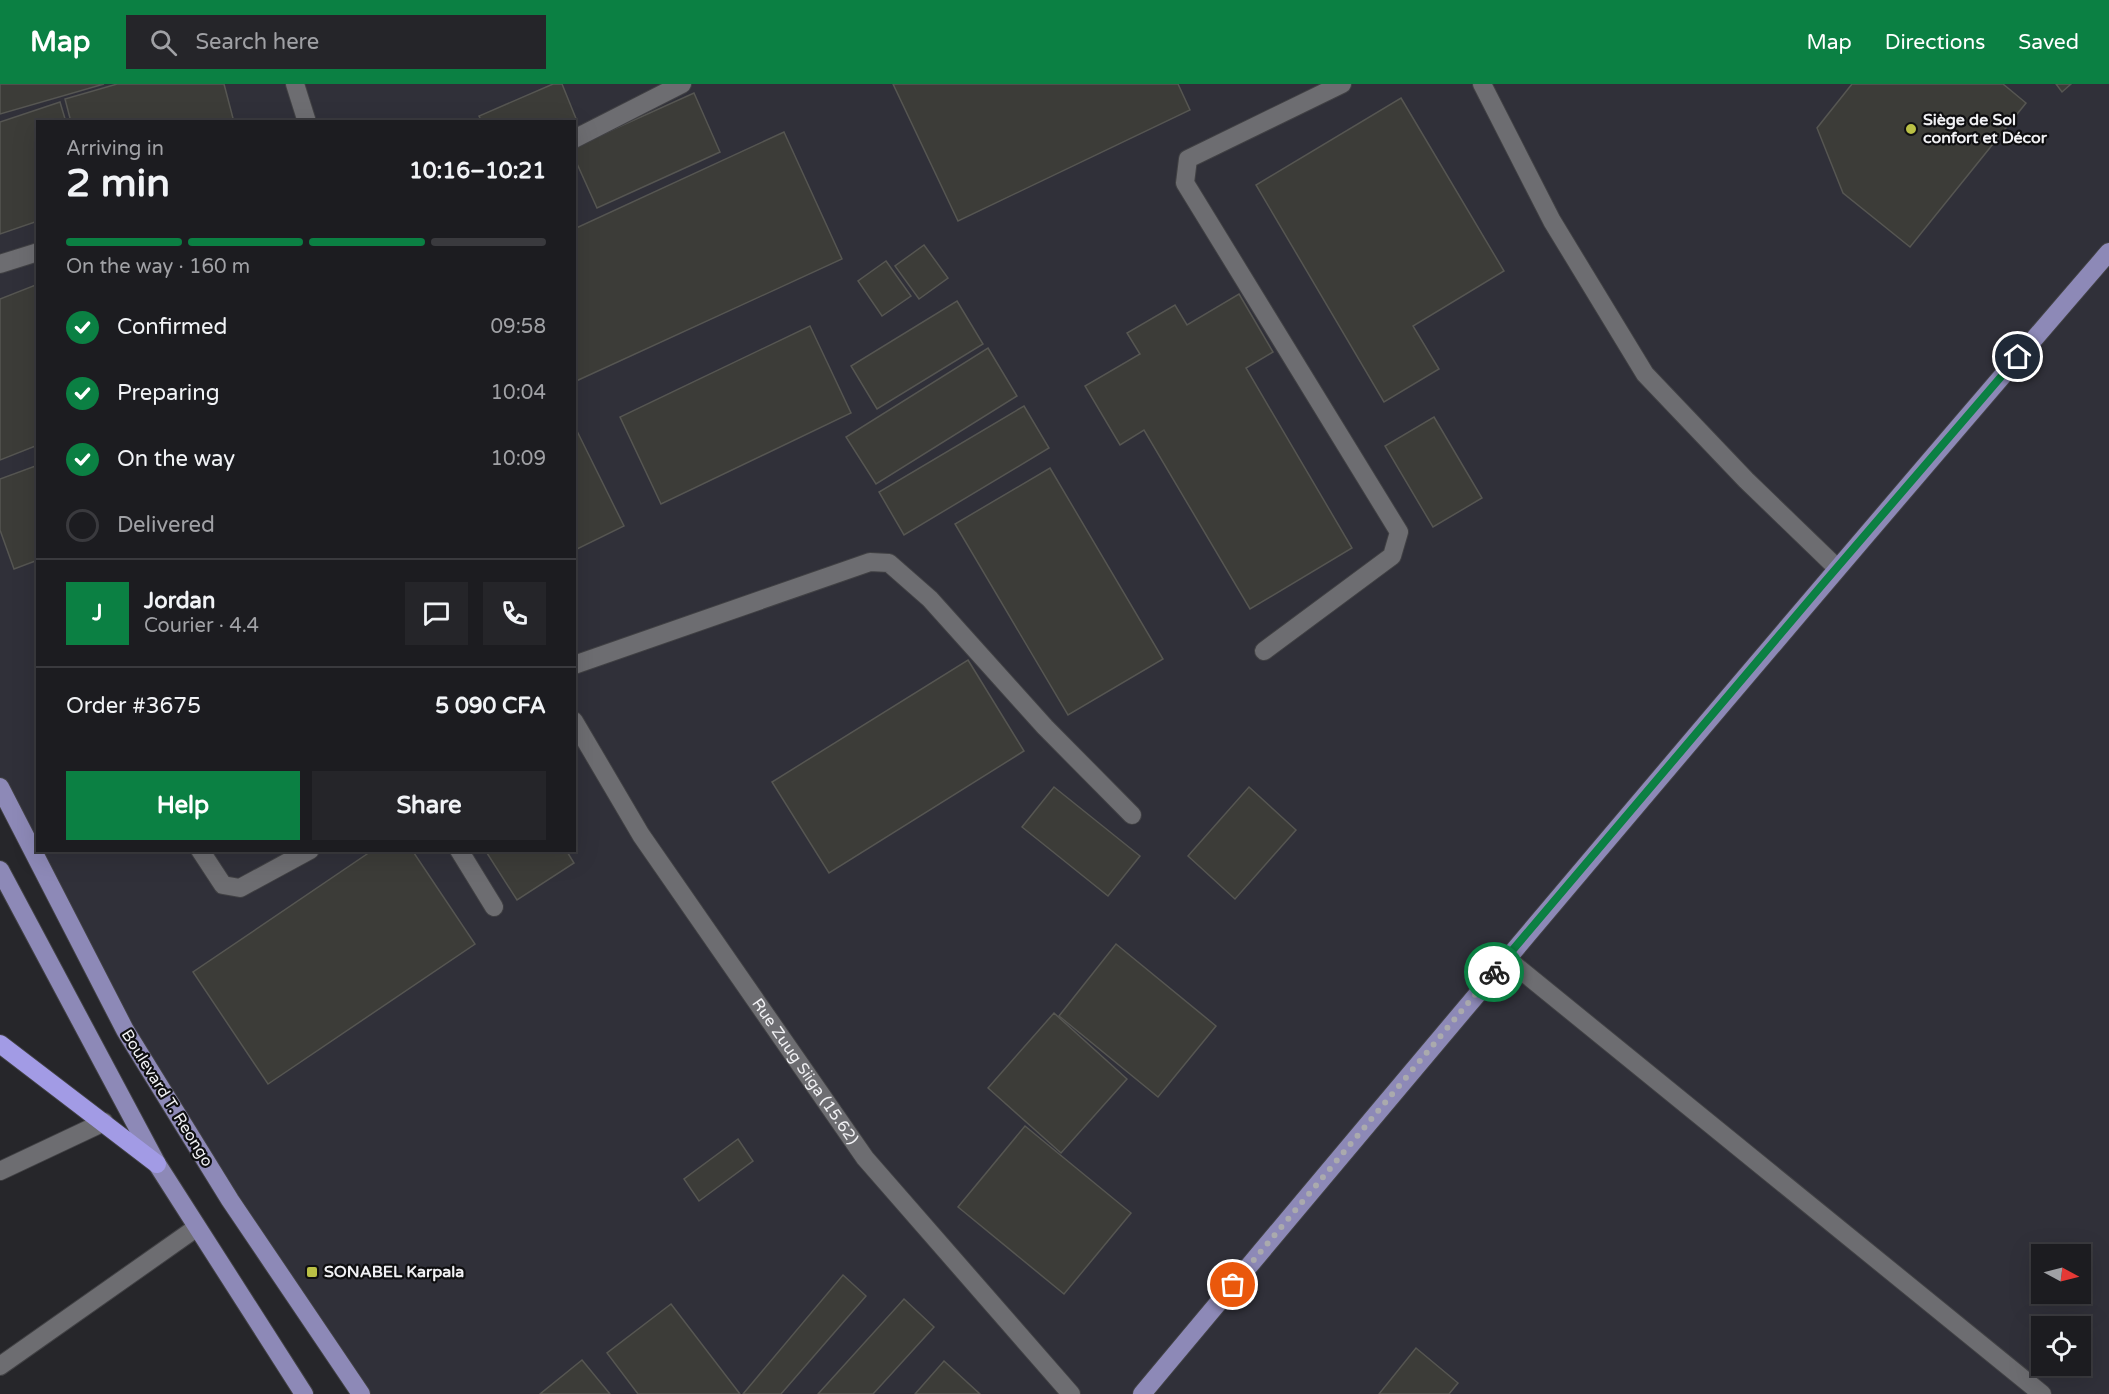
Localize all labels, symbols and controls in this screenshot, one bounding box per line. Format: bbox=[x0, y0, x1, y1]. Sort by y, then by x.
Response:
search box bbox=[126, 15, 546, 69]
text: Map bbox=[30, 25, 90, 59]
icon: search bbox=[147, 26, 180, 59]
text: Search here bbox=[195, 29, 319, 55]
text: Map bbox=[1806, 30, 1852, 55]
text: Directions bbox=[1885, 30, 1985, 55]
text: Saved bbox=[2018, 30, 2079, 55]
place label: Siège de Sol confort et Décor bbox=[1923, 110, 2048, 148]
marker: Siège de Sol confort et Décor bbox=[1904, 122, 1918, 136]
text: Arriving in bbox=[66, 137, 164, 161]
text: 10:16–10:21 bbox=[409, 158, 546, 184]
text: 2 min bbox=[66, 160, 170, 207]
text: On the way · 160 m bbox=[66, 255, 250, 279]
icon: check bbox=[66, 311, 99, 344]
text: Confirmed bbox=[117, 314, 227, 340]
text: 09:58 bbox=[491, 315, 546, 339]
pin bbox=[1992, 331, 2043, 382]
icon: home bbox=[2001, 340, 2034, 373]
icon: check bbox=[66, 377, 99, 410]
text: Preparing bbox=[117, 380, 220, 406]
text: 10:04 bbox=[491, 381, 546, 405]
icon: check bbox=[66, 443, 99, 476]
text: On the way bbox=[117, 446, 235, 472]
text: 10:09 bbox=[491, 447, 546, 471]
text: Delivered bbox=[117, 512, 215, 538]
button: chat bbox=[405, 582, 468, 645]
button: phone bbox=[483, 582, 546, 645]
text: Jordan bbox=[144, 588, 215, 614]
text: J bbox=[92, 600, 103, 626]
text: Courier · 4.4 bbox=[144, 614, 259, 638]
text: Order #3675 bbox=[66, 693, 201, 719]
text: 5 090 CFA bbox=[435, 693, 546, 719]
button: Help bbox=[66, 771, 300, 840]
button: Share bbox=[312, 771, 546, 840]
courier bbox=[1464, 942, 1524, 1002]
icon: bike bbox=[1478, 956, 1511, 989]
street label: Rue Zuug Siiga (15.62) bbox=[747, 994, 863, 1148]
street label: Boulevard T. Reongo bbox=[117, 1026, 217, 1170]
north arrow bbox=[2031, 1244, 2091, 1304]
map controls bbox=[2031, 1244, 2091, 1376]
pin bbox=[1207, 1259, 1258, 1310]
place label: SONABEL Karpala bbox=[324, 1262, 464, 1282]
marker: SONABEL Karpala bbox=[305, 1265, 319, 1279]
icon: bag bbox=[1216, 1268, 1249, 1301]
button: locate bbox=[2031, 1316, 2091, 1376]

